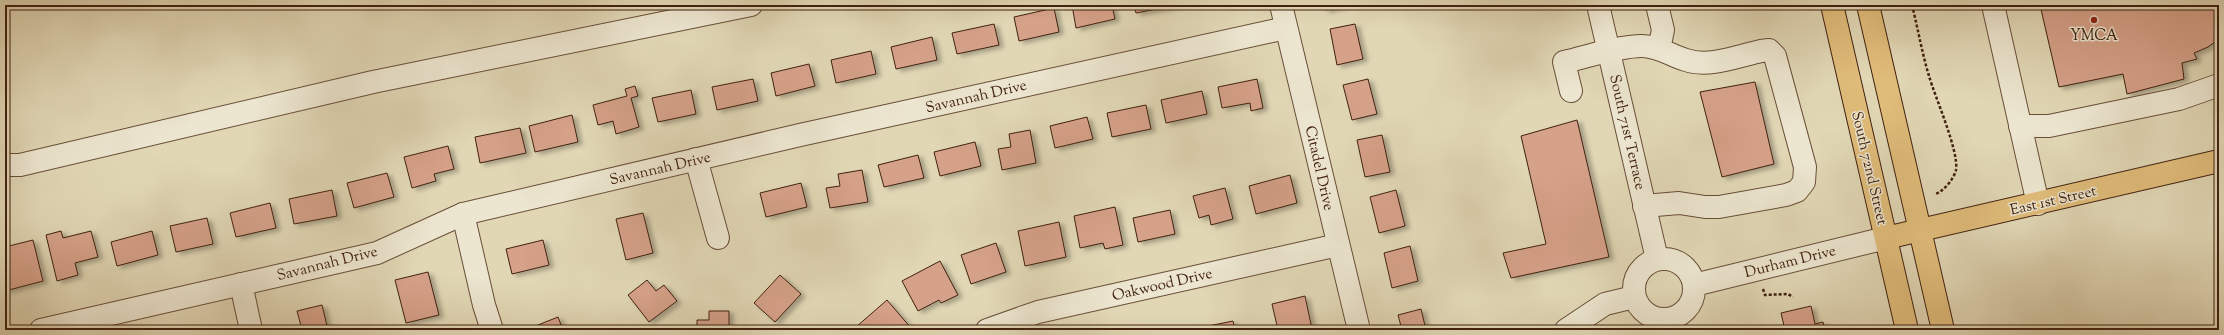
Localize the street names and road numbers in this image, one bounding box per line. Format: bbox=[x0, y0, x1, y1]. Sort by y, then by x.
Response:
street label: South 71st Terrace bbox=[1603, 73, 1650, 192]
street label: Savannah Drive bbox=[924, 76, 1029, 119]
street label: South 72nd Street bbox=[1845, 109, 1892, 227]
street label: Citadel Drive bbox=[1299, 124, 1339, 213]
street label: Savannah Drive bbox=[608, 148, 713, 191]
street label: East 1st Street bbox=[2008, 181, 2099, 222]
street label: Durham Drive bbox=[1742, 241, 1838, 284]
street label: Savannah Drive bbox=[275, 242, 380, 287]
street label: Oakwood Drive bbox=[1110, 264, 1215, 307]

